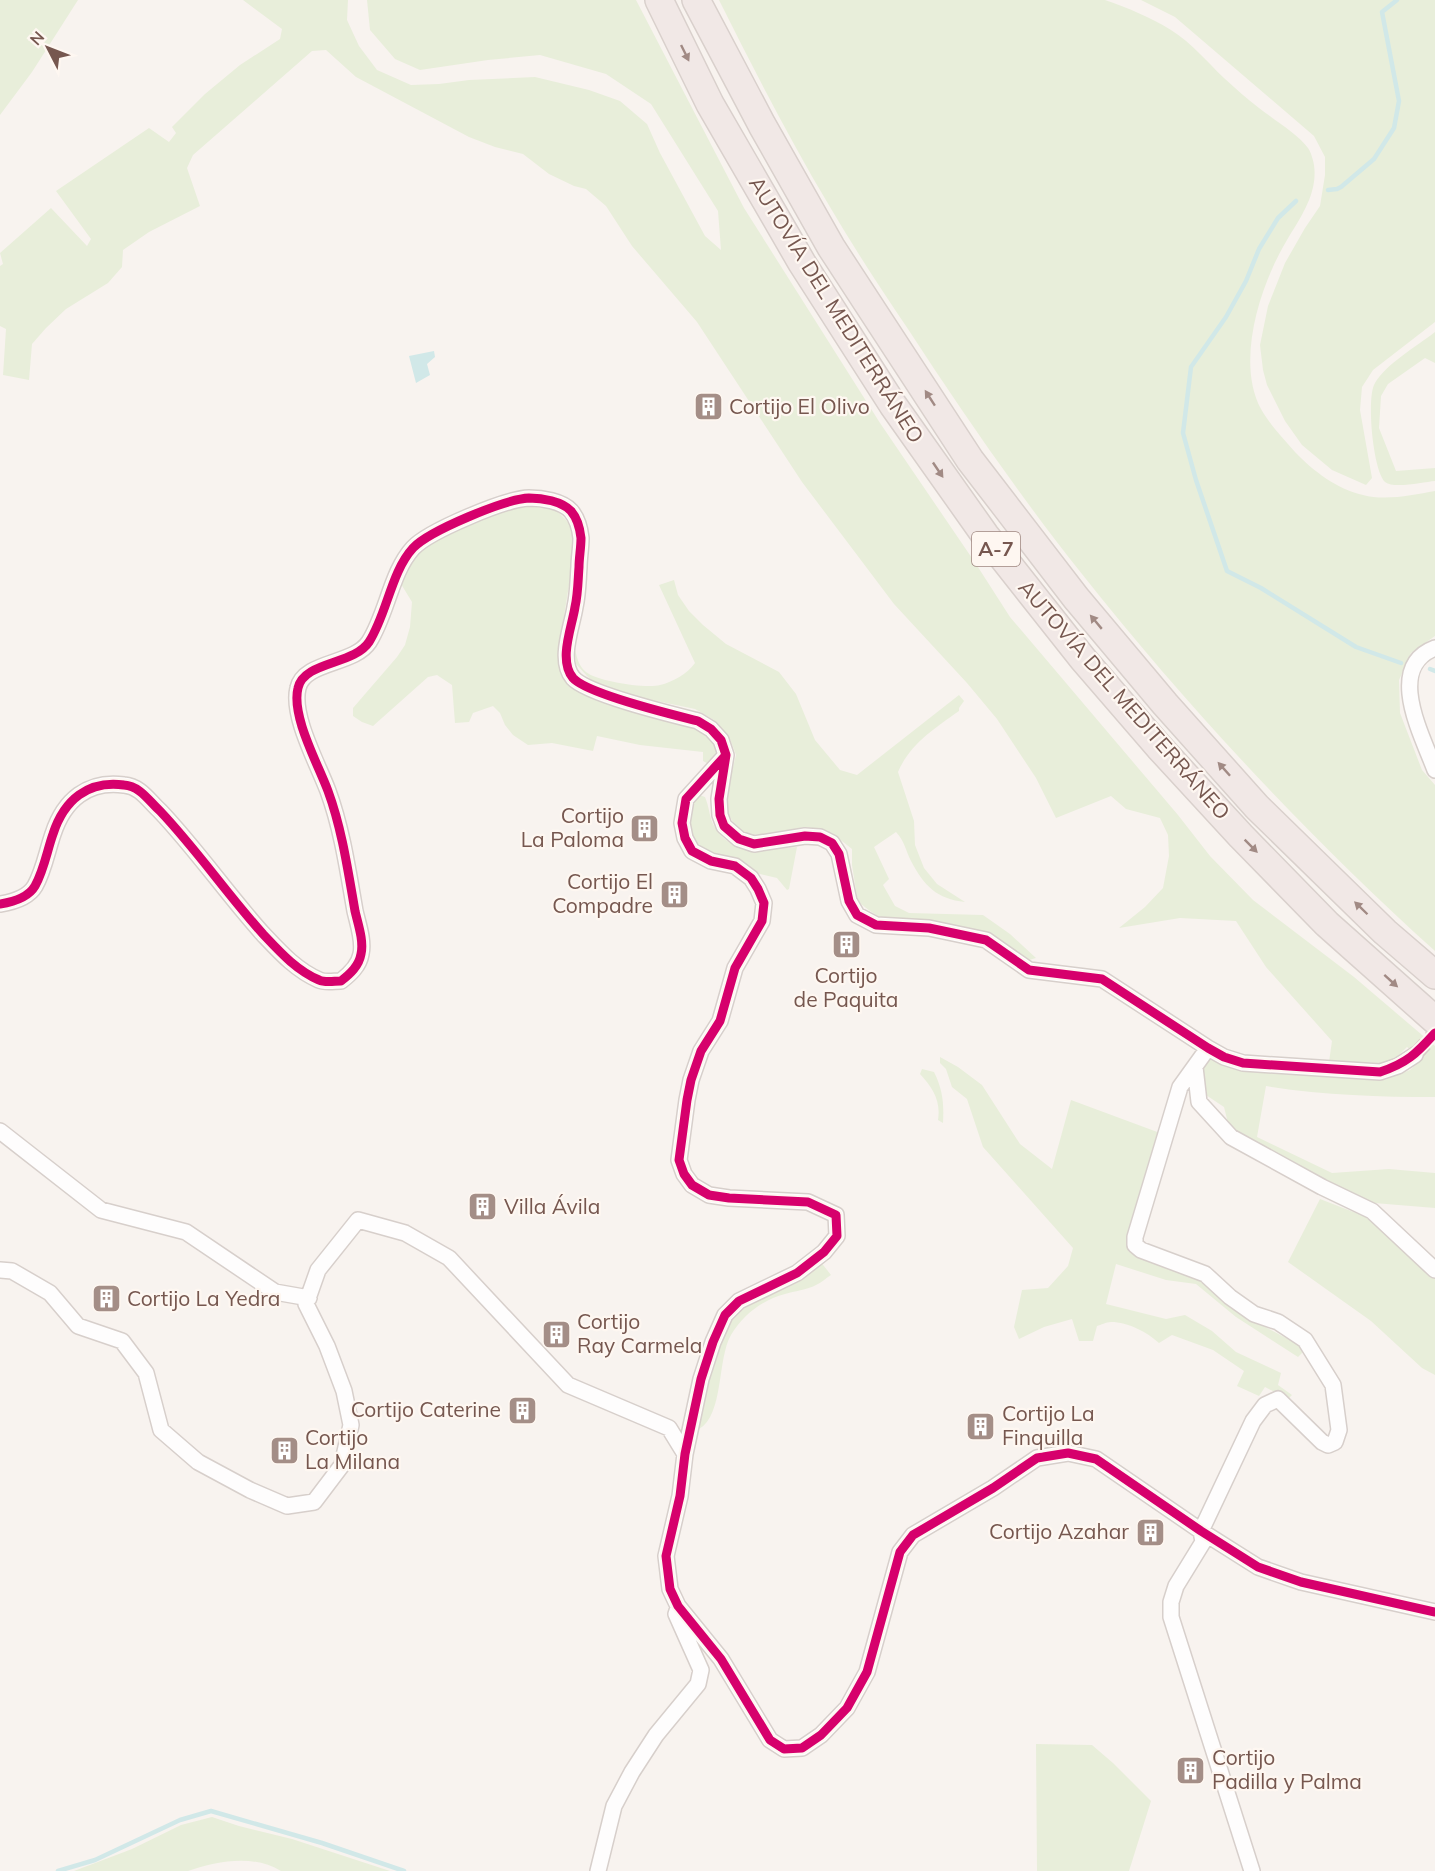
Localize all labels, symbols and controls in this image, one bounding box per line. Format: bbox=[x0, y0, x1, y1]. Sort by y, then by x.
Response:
north arrow bbox=[18, 18, 78, 78]
text: N bbox=[25, 27, 48, 49]
one-way arrow bbox=[680, 44, 690, 61]
street label: AUTOVÍA DEL MEDITERRÁNEO bbox=[744, 171, 930, 447]
one-way arrow bbox=[924, 390, 935, 406]
building icon: Cortijo El Olivo bbox=[692, 391, 724, 423]
place label: Cortijo El Olivo bbox=[729, 393, 870, 419]
one-way arrow bbox=[932, 462, 944, 478]
road number: A-7 bbox=[972, 532, 1020, 566]
street label: AUTOVÍA DEL MEDITERRÁNEO bbox=[1014, 574, 1236, 825]
one-way arrow bbox=[1090, 615, 1103, 630]
one-way arrow bbox=[1218, 762, 1231, 777]
place label: Cortijo La Paloma bbox=[521, 802, 624, 852]
building icon: Cortijo La Paloma bbox=[629, 812, 661, 844]
one-way arrow bbox=[1243, 838, 1257, 852]
place label: Cortijo El Compadre bbox=[552, 868, 653, 918]
building icon: Cortijo El Compadre bbox=[658, 878, 690, 910]
one-way arrow bbox=[1354, 901, 1368, 915]
building icon: Cortijo de Paquita bbox=[830, 929, 862, 961]
place label: Cortijo de Paquita bbox=[794, 962, 898, 1012]
one-way arrow bbox=[1383, 974, 1398, 987]
building icon: Villa Ávila bbox=[467, 1191, 499, 1223]
place label: Villa Ávila bbox=[504, 1193, 600, 1219]
building icon: Cortijo La Yedra bbox=[90, 1283, 122, 1315]
place label: Cortijo La Yedra bbox=[127, 1285, 280, 1311]
place label: Cortijo Ray Carmela bbox=[577, 1308, 702, 1358]
building icon: Cortijo Ray Carmela bbox=[540, 1318, 572, 1350]
building icon: Cortijo Caterine bbox=[506, 1394, 538, 1426]
place label: Cortijo Caterine bbox=[351, 1396, 501, 1422]
place label: Cortijo La Finquilla bbox=[1002, 1400, 1095, 1450]
building icon: Cortijo La Finquilla bbox=[965, 1410, 997, 1442]
place label: Cortijo La Milana bbox=[305, 1424, 400, 1474]
building icon: Cortijo La Milana bbox=[268, 1434, 300, 1466]
building icon: Cortijo Azahar bbox=[1134, 1516, 1166, 1548]
place label: Cortijo Azahar bbox=[989, 1518, 1129, 1544]
place label: Cortijo Padilla y Palma bbox=[1212, 1744, 1362, 1794]
building icon: Cortijo Padilla y Palma bbox=[1175, 1754, 1207, 1786]

